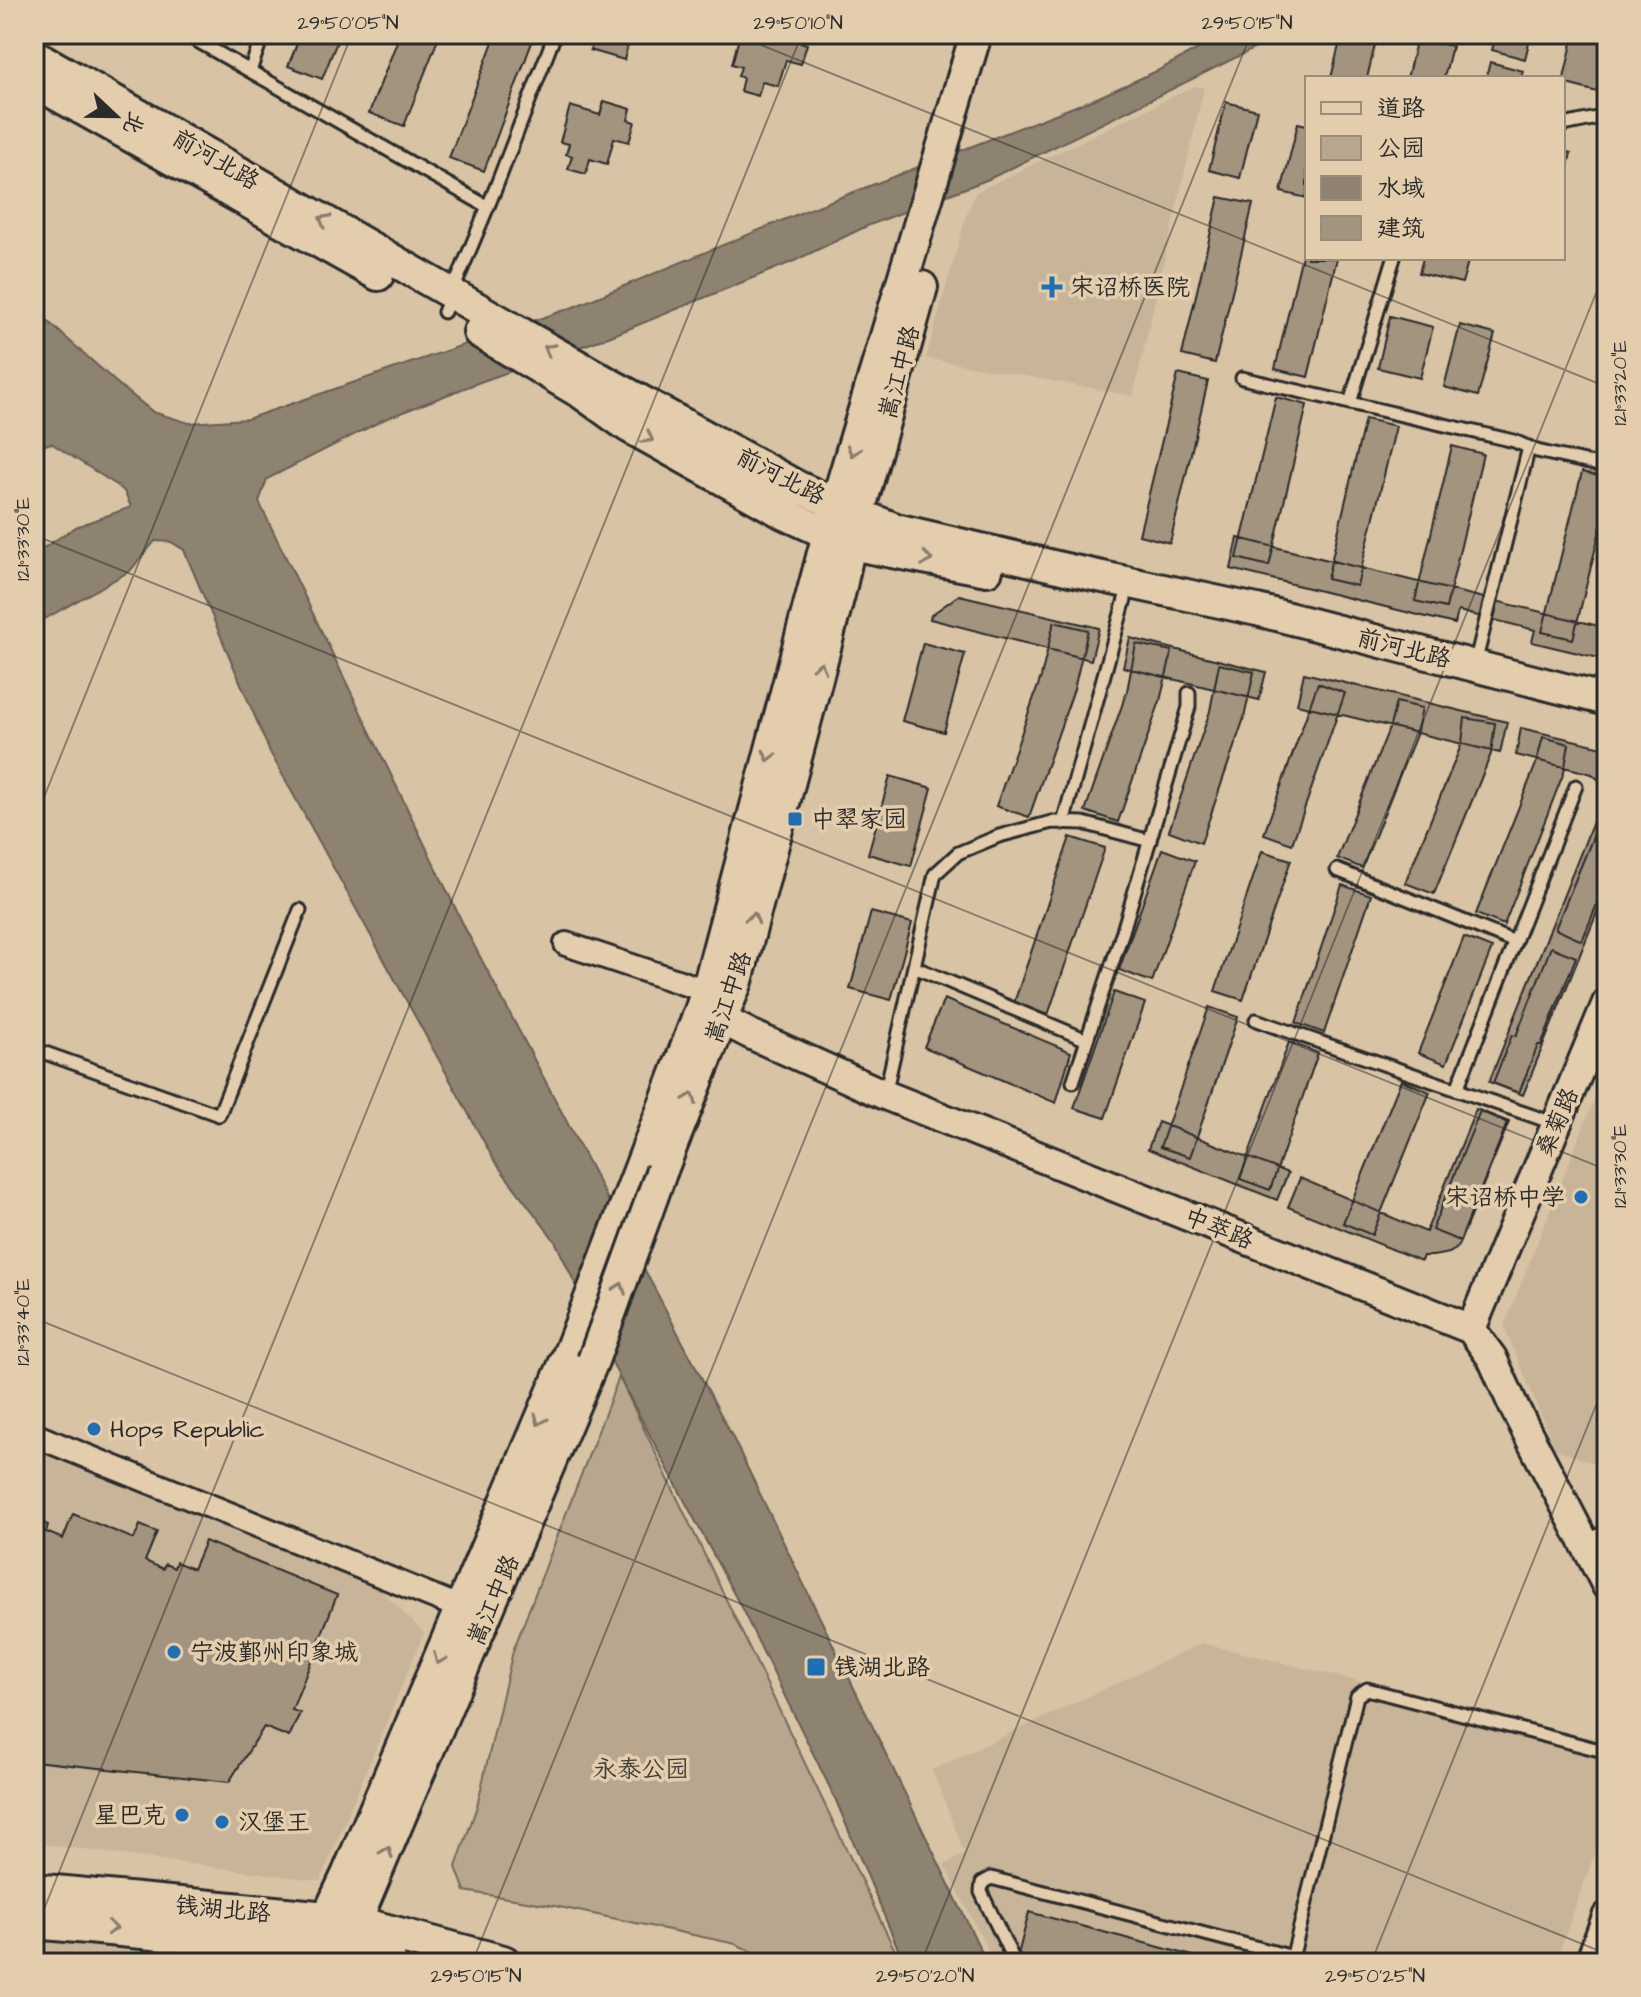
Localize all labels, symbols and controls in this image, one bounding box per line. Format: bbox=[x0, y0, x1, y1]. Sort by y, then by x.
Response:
text: 29°50'05"N bbox=[297, 9, 399, 37]
text: 29°50'10"N bbox=[753, 9, 843, 37]
text: 29°50'15"N bbox=[1201, 9, 1293, 37]
north arrow bbox=[76, 76, 156, 156]
legend bbox=[1305, 76, 1565, 260]
text: 道路 bbox=[1377, 92, 1425, 126]
text: 北 bbox=[115, 107, 152, 139]
street label: 前河北路 bbox=[165, 121, 266, 199]
text: 公园 bbox=[1377, 132, 1425, 166]
text: 水域 bbox=[1377, 172, 1425, 206]
text: 建筑 bbox=[1377, 212, 1425, 246]
one-way arrow bbox=[318, 214, 333, 230]
place label: 宋诏桥医院 bbox=[1070, 271, 1190, 305]
marker: 宋诏桥医院 bbox=[1041, 276, 1063, 298]
street label: 嵩江中路 bbox=[871, 321, 929, 423]
text: 121°33'20"E bbox=[1606, 340, 1634, 426]
one-way arrow bbox=[543, 343, 558, 359]
one-way arrow bbox=[639, 428, 653, 444]
street label: 前河北路 bbox=[730, 440, 831, 514]
one-way arrow bbox=[846, 444, 862, 458]
text: 121°33'30"E bbox=[9, 497, 37, 581]
one-way arrow bbox=[920, 550, 934, 567]
street label: 前河北路 bbox=[1353, 621, 1454, 677]
one-way arrow bbox=[811, 661, 828, 675]
one-way arrow bbox=[762, 748, 778, 762]
place label: 中翠家园 bbox=[811, 803, 907, 837]
marker: 中翠家园 bbox=[786, 810, 804, 828]
one-way arrow bbox=[744, 912, 761, 926]
street label: 嵩江中路 bbox=[697, 946, 761, 1048]
street label: 桑菊路 bbox=[1528, 1083, 1588, 1162]
one-way arrow bbox=[682, 1092, 698, 1106]
text: 121°33'30"E bbox=[1606, 1124, 1634, 1208]
place label: 宋诏桥中学 bbox=[1445, 1181, 1565, 1215]
marker: 宋诏桥中学 bbox=[1572, 1188, 1590, 1206]
street label: 中萃路 bbox=[1179, 1200, 1258, 1258]
text: 121°33'40"E bbox=[9, 1278, 37, 1366]
one-way arrow bbox=[610, 1282, 626, 1296]
one-way arrow bbox=[534, 1412, 550, 1426]
place label: Hops Republic bbox=[110, 1413, 265, 1447]
marker: Hops Republic bbox=[85, 1420, 103, 1438]
street label: 嵩江中路 bbox=[460, 1550, 528, 1651]
place label: 宁波鄞州印象城 bbox=[190, 1636, 358, 1670]
marker: 宁波鄞州印象城 bbox=[165, 1643, 183, 1661]
one-way arrow bbox=[432, 1651, 448, 1666]
place label: 钱湖北路 bbox=[834, 1651, 930, 1685]
marker: 钱湖北路 bbox=[805, 1656, 827, 1678]
park label: 永泰公园 bbox=[593, 1753, 689, 1787]
place label: 星巴克 bbox=[94, 1799, 166, 1833]
marker: 星巴克 bbox=[173, 1806, 191, 1824]
place label: 汉堡王 bbox=[238, 1806, 310, 1840]
marker: 汉堡王 bbox=[213, 1813, 231, 1831]
one-way arrow bbox=[377, 1846, 393, 1861]
street label: 钱湖北路 bbox=[174, 1889, 272, 1931]
one-way arrow bbox=[106, 1920, 119, 1937]
text: 29°50'15"N bbox=[430, 1962, 522, 1990]
text: 29°50'20"N bbox=[876, 1962, 974, 1990]
text: 29°50'25"N bbox=[1325, 1962, 1425, 1990]

